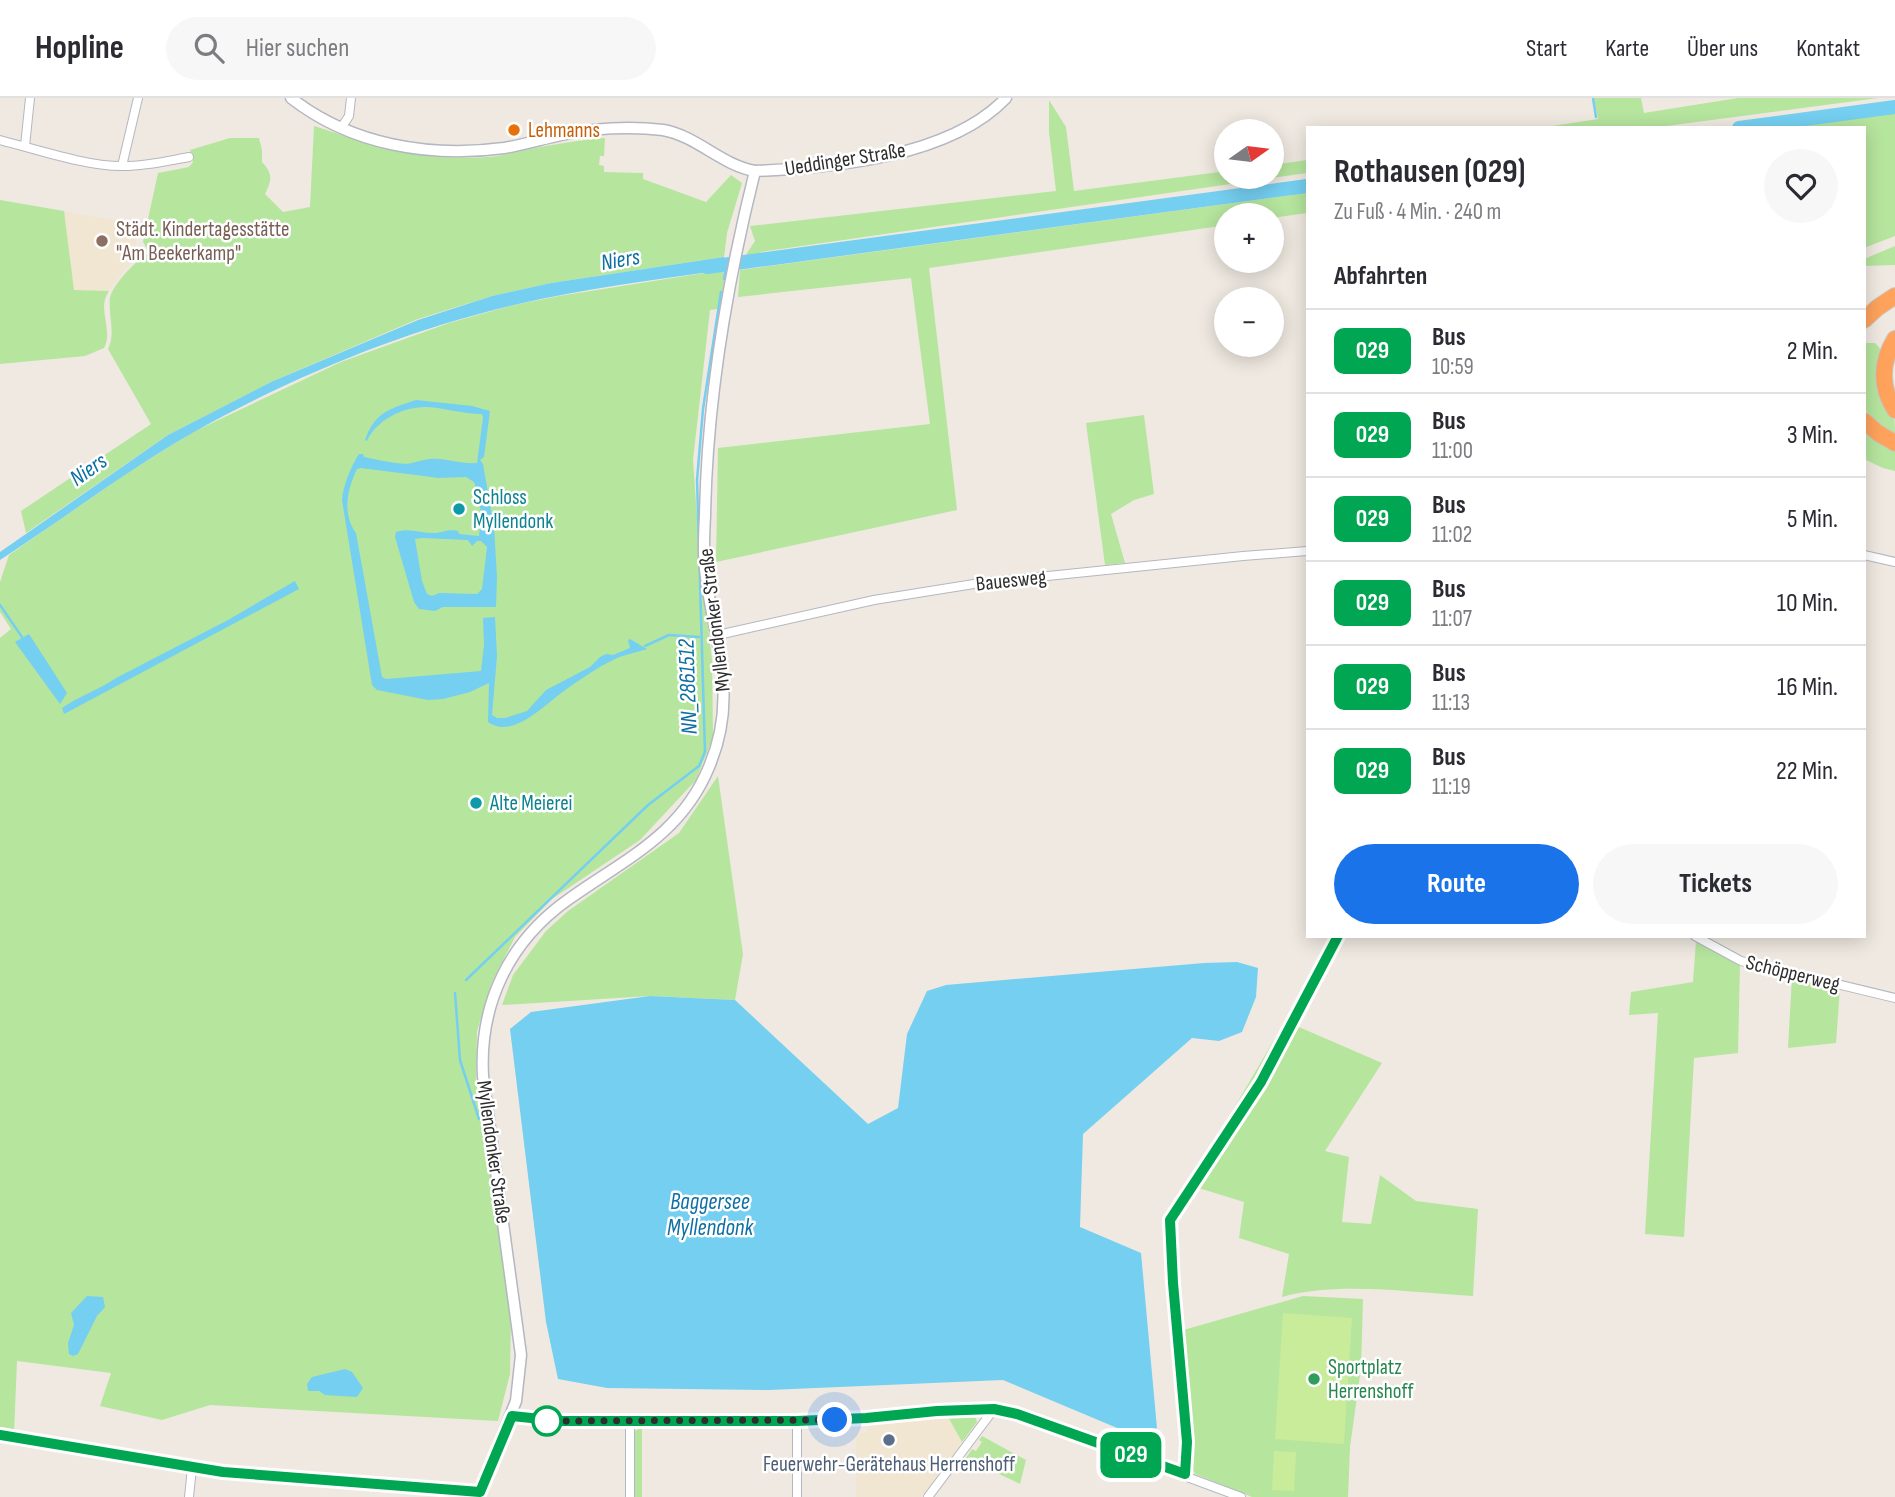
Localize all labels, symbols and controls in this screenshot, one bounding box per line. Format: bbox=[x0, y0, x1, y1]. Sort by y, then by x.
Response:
search box bbox=[166, 17, 656, 80]
text: Hopline bbox=[35, 28, 124, 68]
icon: search bbox=[190, 29, 228, 67]
text: Hier suchen bbox=[246, 33, 349, 64]
text: Start bbox=[1526, 34, 1567, 63]
text: Karte bbox=[1605, 34, 1649, 63]
text: Über uns bbox=[1687, 34, 1758, 63]
text: Kontakt bbox=[1796, 34, 1860, 63]
place label: Lehmanns bbox=[528, 118, 600, 143]
north arrow bbox=[1214, 119, 1284, 189]
map controls bbox=[1214, 119, 1284, 357]
marker: Lehmanns bbox=[506, 122, 522, 138]
street label: Ueddinger Straße bbox=[783, 138, 907, 181]
button: heart bbox=[1764, 149, 1838, 223]
text: Rothausen (029) bbox=[1334, 152, 1525, 192]
text: Zu Fuß · 4 Min. · 240 m bbox=[1334, 198, 1501, 226]
button: + bbox=[1214, 203, 1284, 273]
place label: Städt. Kindertagesstätte "Am Beekerkamp" bbox=[116, 217, 289, 266]
marker: Städt. Kindertagesstätte "Am Beekerkamp" bbox=[94, 233, 110, 249]
water label: Niers bbox=[599, 243, 642, 277]
text: Abfahrten bbox=[1334, 261, 1427, 292]
button: − bbox=[1214, 287, 1284, 357]
text: Bus bbox=[1432, 322, 1466, 353]
text: 029 bbox=[1356, 336, 1389, 365]
text: 2 Min. bbox=[1787, 336, 1838, 367]
text: 10:59 bbox=[1432, 353, 1474, 381]
text: Bus bbox=[1432, 406, 1466, 437]
text: 029 bbox=[1356, 420, 1389, 449]
text: 3 Min. bbox=[1787, 420, 1838, 451]
text: 11:00 bbox=[1432, 437, 1473, 465]
water label: Niers bbox=[65, 447, 113, 492]
place label: Schloss Myllendonk bbox=[473, 485, 553, 534]
text: Bus bbox=[1432, 490, 1466, 521]
marker: Schloss Myllendonk bbox=[451, 501, 467, 517]
text: 029 bbox=[1356, 504, 1389, 533]
text: 5 Min. bbox=[1787, 504, 1838, 535]
text: 11:02 bbox=[1432, 521, 1472, 549]
street label: Myllendonker Straße bbox=[693, 547, 736, 693]
street label: Bauesweg bbox=[975, 564, 1048, 597]
text: Bus bbox=[1432, 574, 1466, 605]
text: 029 bbox=[1356, 588, 1389, 617]
text: 10 Min. bbox=[1777, 588, 1838, 619]
text: 11:07 bbox=[1432, 605, 1472, 633]
water label: NN_2861512 bbox=[672, 638, 704, 735]
text: Bus bbox=[1432, 658, 1466, 689]
text: 029 bbox=[1356, 672, 1389, 701]
text: 16 Min. bbox=[1777, 672, 1838, 703]
text: 11:13 bbox=[1432, 689, 1470, 717]
text: Bus bbox=[1432, 742, 1466, 773]
text: 029 bbox=[1356, 756, 1389, 785]
text: 22 Min. bbox=[1776, 756, 1838, 787]
text: 11:19 bbox=[1432, 773, 1471, 801]
place label: Alte Meierei bbox=[489, 791, 573, 816]
marker: Alte Meierei bbox=[468, 795, 484, 811]
button: Route bbox=[1334, 844, 1579, 924]
button: Tickets bbox=[1593, 844, 1838, 924]
street label: Schöpperweg bbox=[1743, 950, 1842, 997]
street label: Myllendonker Straße bbox=[471, 1079, 516, 1225]
water label: Baggersee Myllendonk bbox=[667, 1188, 754, 1242]
place label: Sportplatz Herrenshoff bbox=[1328, 1355, 1414, 1404]
marker: Sportplatz Herrenshoff bbox=[1306, 1371, 1322, 1387]
your location bbox=[817, 1402, 852, 1437]
unlabelled marker bbox=[532, 1406, 562, 1436]
marker: Feuerwehr-Gerätehaus Herrenshoff bbox=[881, 1432, 897, 1448]
line badge: 029 bbox=[1091, 1432, 1171, 1478]
text: 029 bbox=[1114, 1440, 1148, 1469]
place label: Feuerwehr-Gerätehaus Herrenshoff bbox=[763, 1452, 1016, 1477]

